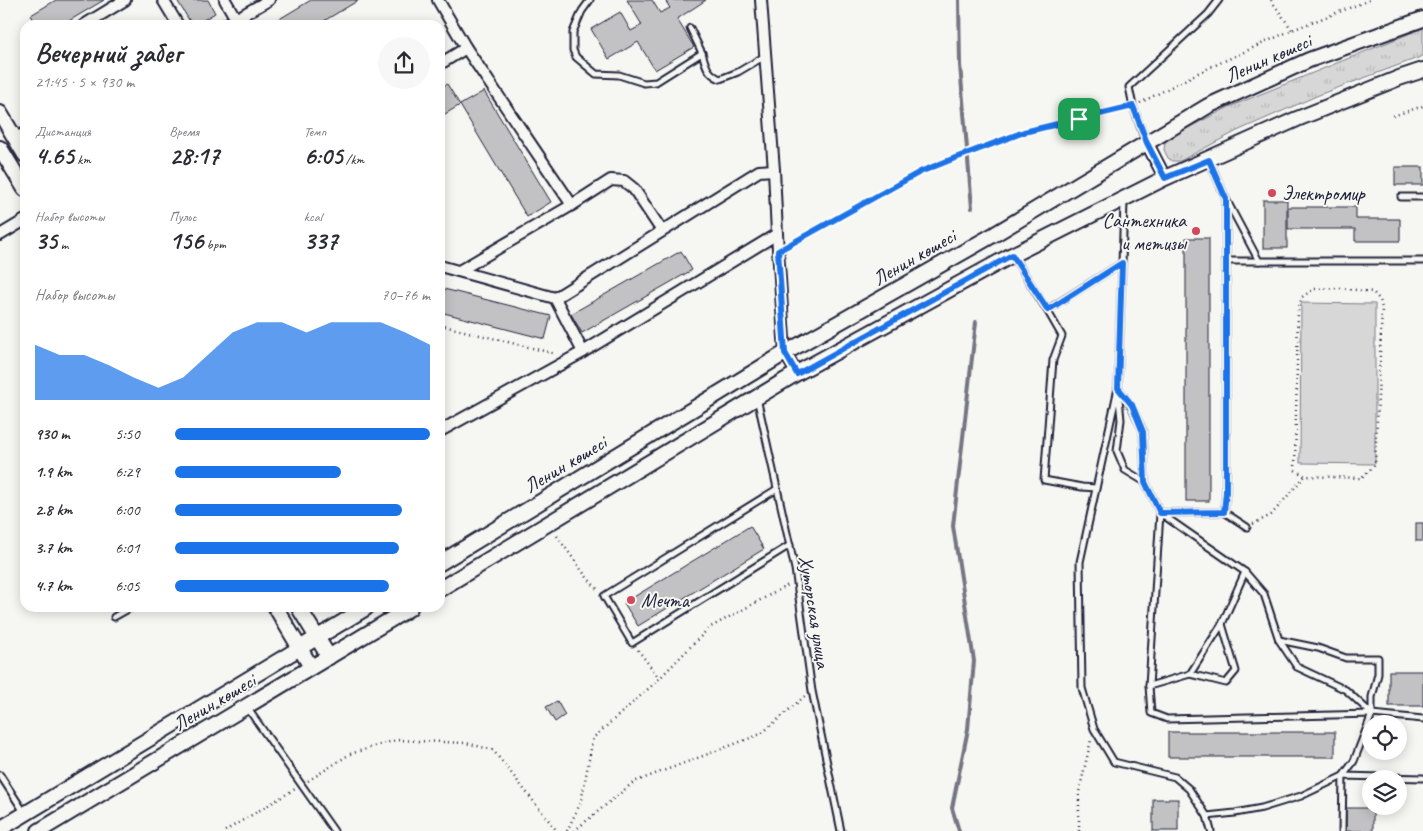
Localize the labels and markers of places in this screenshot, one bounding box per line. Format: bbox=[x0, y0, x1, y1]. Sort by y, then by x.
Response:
pin bbox=[1058, 98, 1100, 140]
place label: Электромир bbox=[1282, 181, 1366, 206]
marker: Электромир bbox=[1266, 187, 1278, 199]
place label: Сантехника и метизы bbox=[1102, 208, 1187, 256]
marker: Сантехника и метизы bbox=[1190, 225, 1202, 237]
place label: Мечта bbox=[641, 588, 691, 613]
marker: Мечта bbox=[625, 594, 637, 606]

